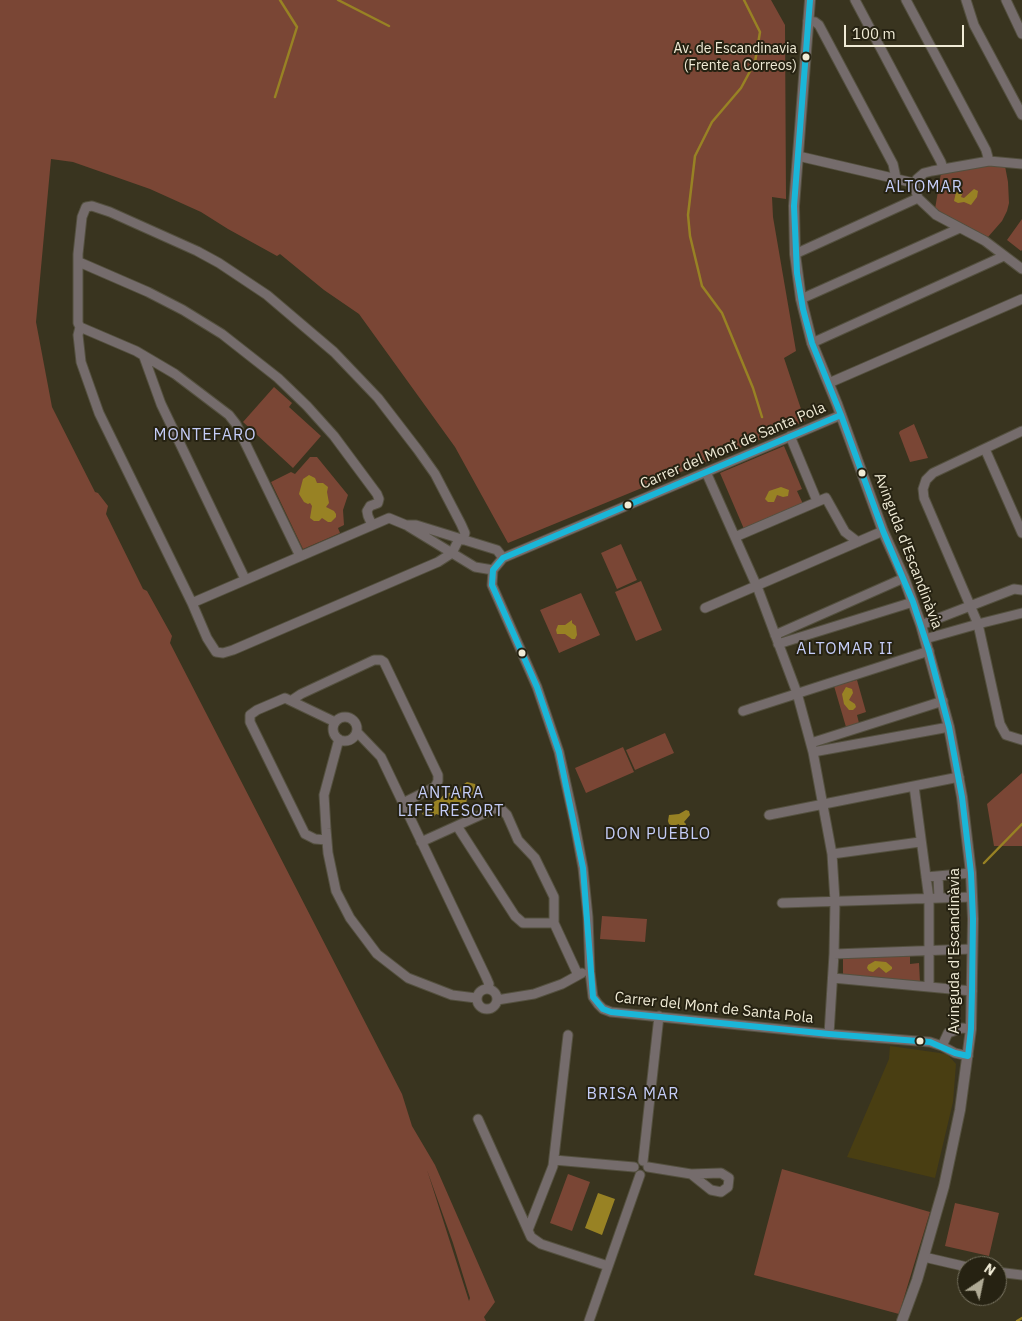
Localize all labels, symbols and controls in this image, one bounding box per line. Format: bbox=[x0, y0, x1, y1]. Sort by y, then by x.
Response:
scale bar bbox=[847, 15, 967, 47]
text: 100 m bbox=[852, 24, 896, 43]
place label: Av. de Escandinavia (Frente a Correos) bbox=[674, 41, 797, 74]
marker: Av. de Escandinavia (Frente a Correos) bbox=[801, 52, 811, 62]
district label: ALTOMAR bbox=[884, 177, 964, 197]
street label: Carrer del Mont de Santa Pola bbox=[638, 399, 828, 493]
district label: MONTEFARO bbox=[152, 425, 258, 445]
unlabelled marker bbox=[857, 468, 867, 478]
street label: Avinguda d'Escandinàvia bbox=[870, 470, 946, 632]
unlabelled marker bbox=[623, 500, 633, 510]
district label: ALTOMAR II bbox=[795, 639, 895, 659]
unlabelled marker bbox=[517, 648, 527, 658]
district label: ANTARA LIFE RESORT bbox=[396, 783, 506, 821]
district label: DON PUEBLO bbox=[604, 824, 712, 844]
street label: Avinguda d'Escandinàvia bbox=[946, 868, 964, 1034]
street label: Carrer del Mont de Santa Pola bbox=[614, 989, 814, 1027]
unlabelled marker bbox=[915, 1036, 925, 1046]
district label: BRISA MAR bbox=[585, 1084, 681, 1104]
north arrow bbox=[957, 1256, 1007, 1306]
text: N bbox=[981, 1259, 999, 1280]

